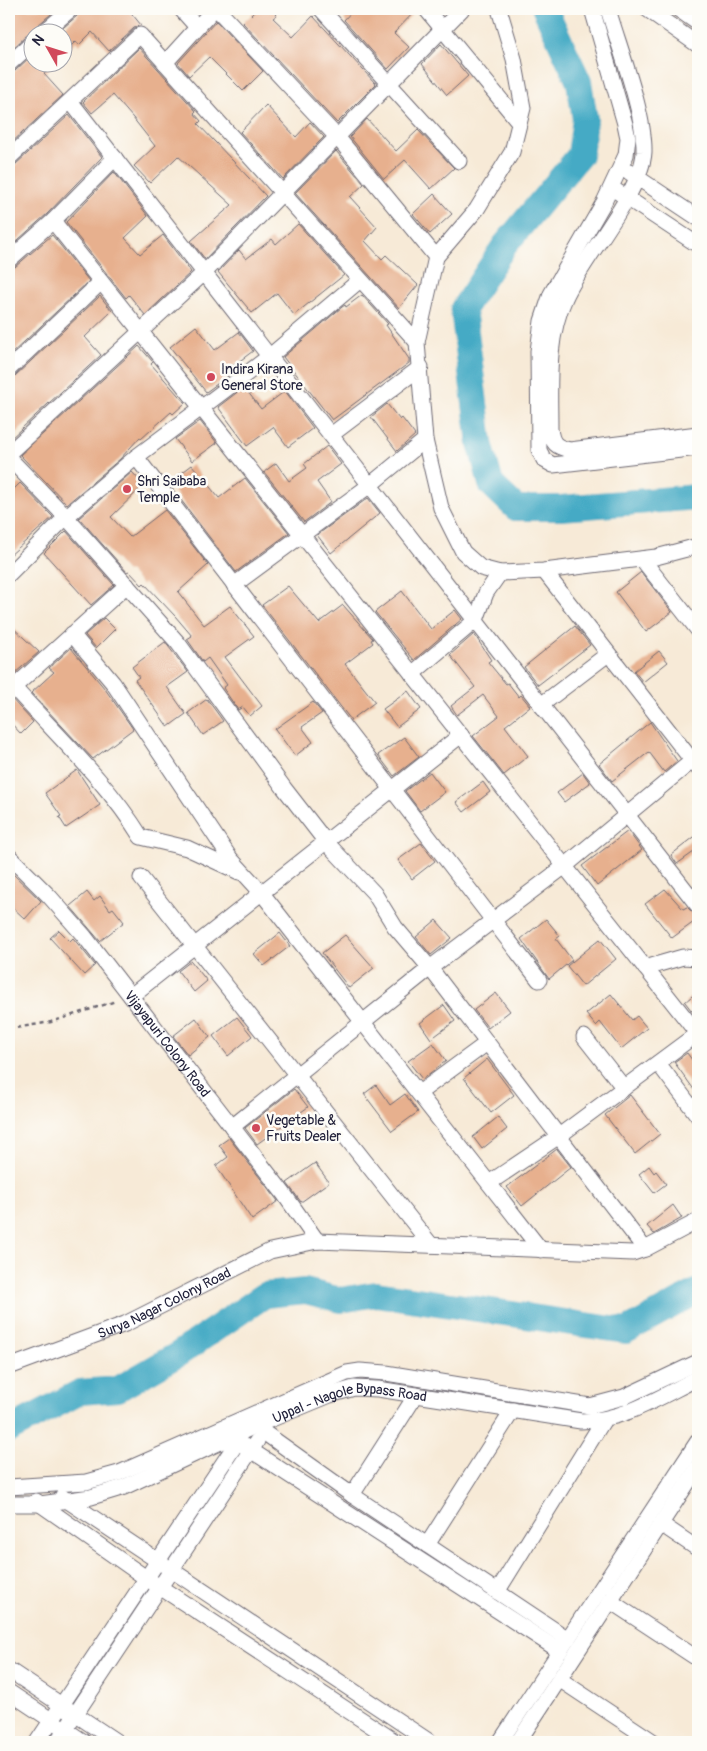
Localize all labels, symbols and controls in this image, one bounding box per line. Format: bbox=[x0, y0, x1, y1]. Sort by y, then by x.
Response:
north arrow bbox=[22, 22, 72, 72]
text: N bbox=[29, 31, 48, 49]
place label: Indira Kirana General Store bbox=[221, 361, 303, 394]
marker: Indira Kirana General Store bbox=[205, 371, 217, 383]
place label: Shri Saibaba Temple bbox=[137, 473, 206, 506]
marker: Shri Saibaba Temple bbox=[121, 483, 133, 495]
street label: Vijayapuri Colony Road bbox=[121, 987, 214, 1100]
place label: Vegetable & Fruits Dealer bbox=[266, 1112, 341, 1145]
marker: Vegetable & Fruits Dealer bbox=[250, 1122, 262, 1134]
street label: Surya Nagar Colony Road bbox=[95, 1264, 234, 1342]
street label: Uppal - Nagole Bypass Road bbox=[270, 1379, 428, 1426]

